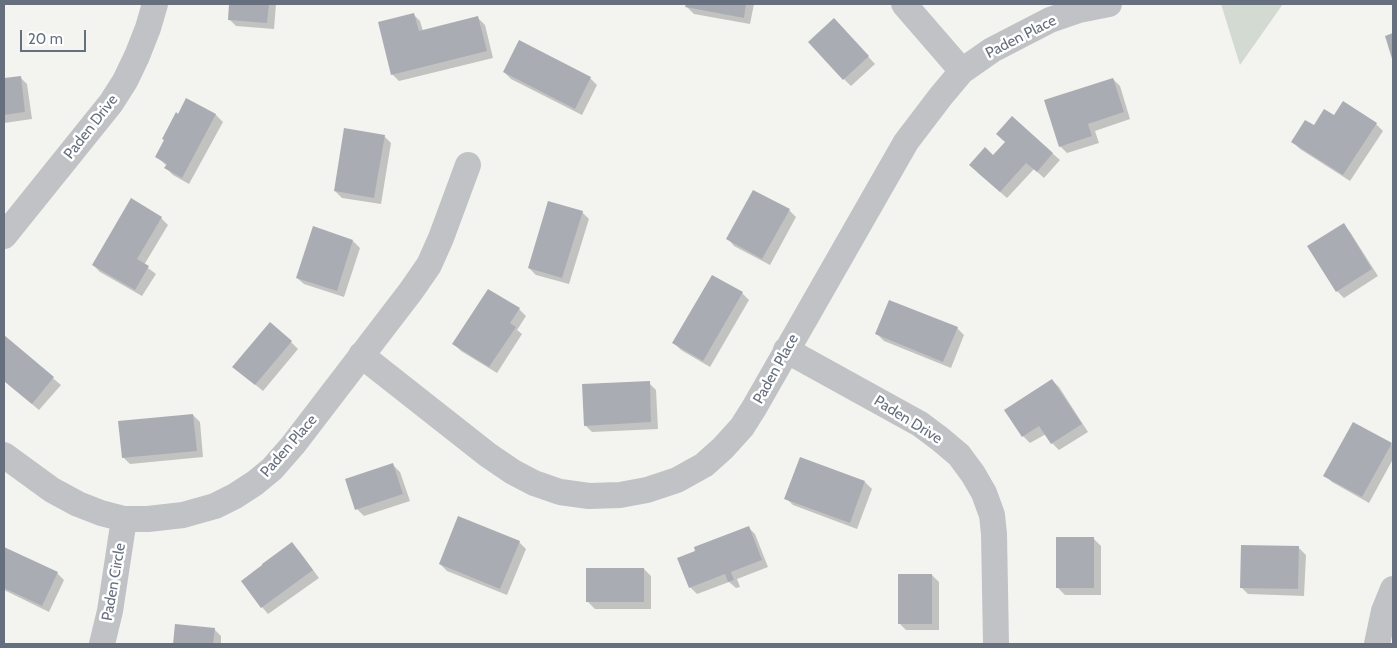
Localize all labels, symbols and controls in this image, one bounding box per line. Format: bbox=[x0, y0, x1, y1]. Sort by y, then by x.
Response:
street label: Paden Place bbox=[983, 12, 1059, 62]
scale bar bbox=[22, 20, 89, 52]
text: 20 m bbox=[28, 30, 63, 48]
street label: Paden Drive bbox=[60, 91, 122, 163]
street label: Paden Place bbox=[749, 331, 803, 407]
street label: Paden Drive bbox=[871, 392, 945, 448]
street label: Paden Place bbox=[257, 411, 321, 481]
street label: Paden Circle bbox=[98, 542, 130, 622]

